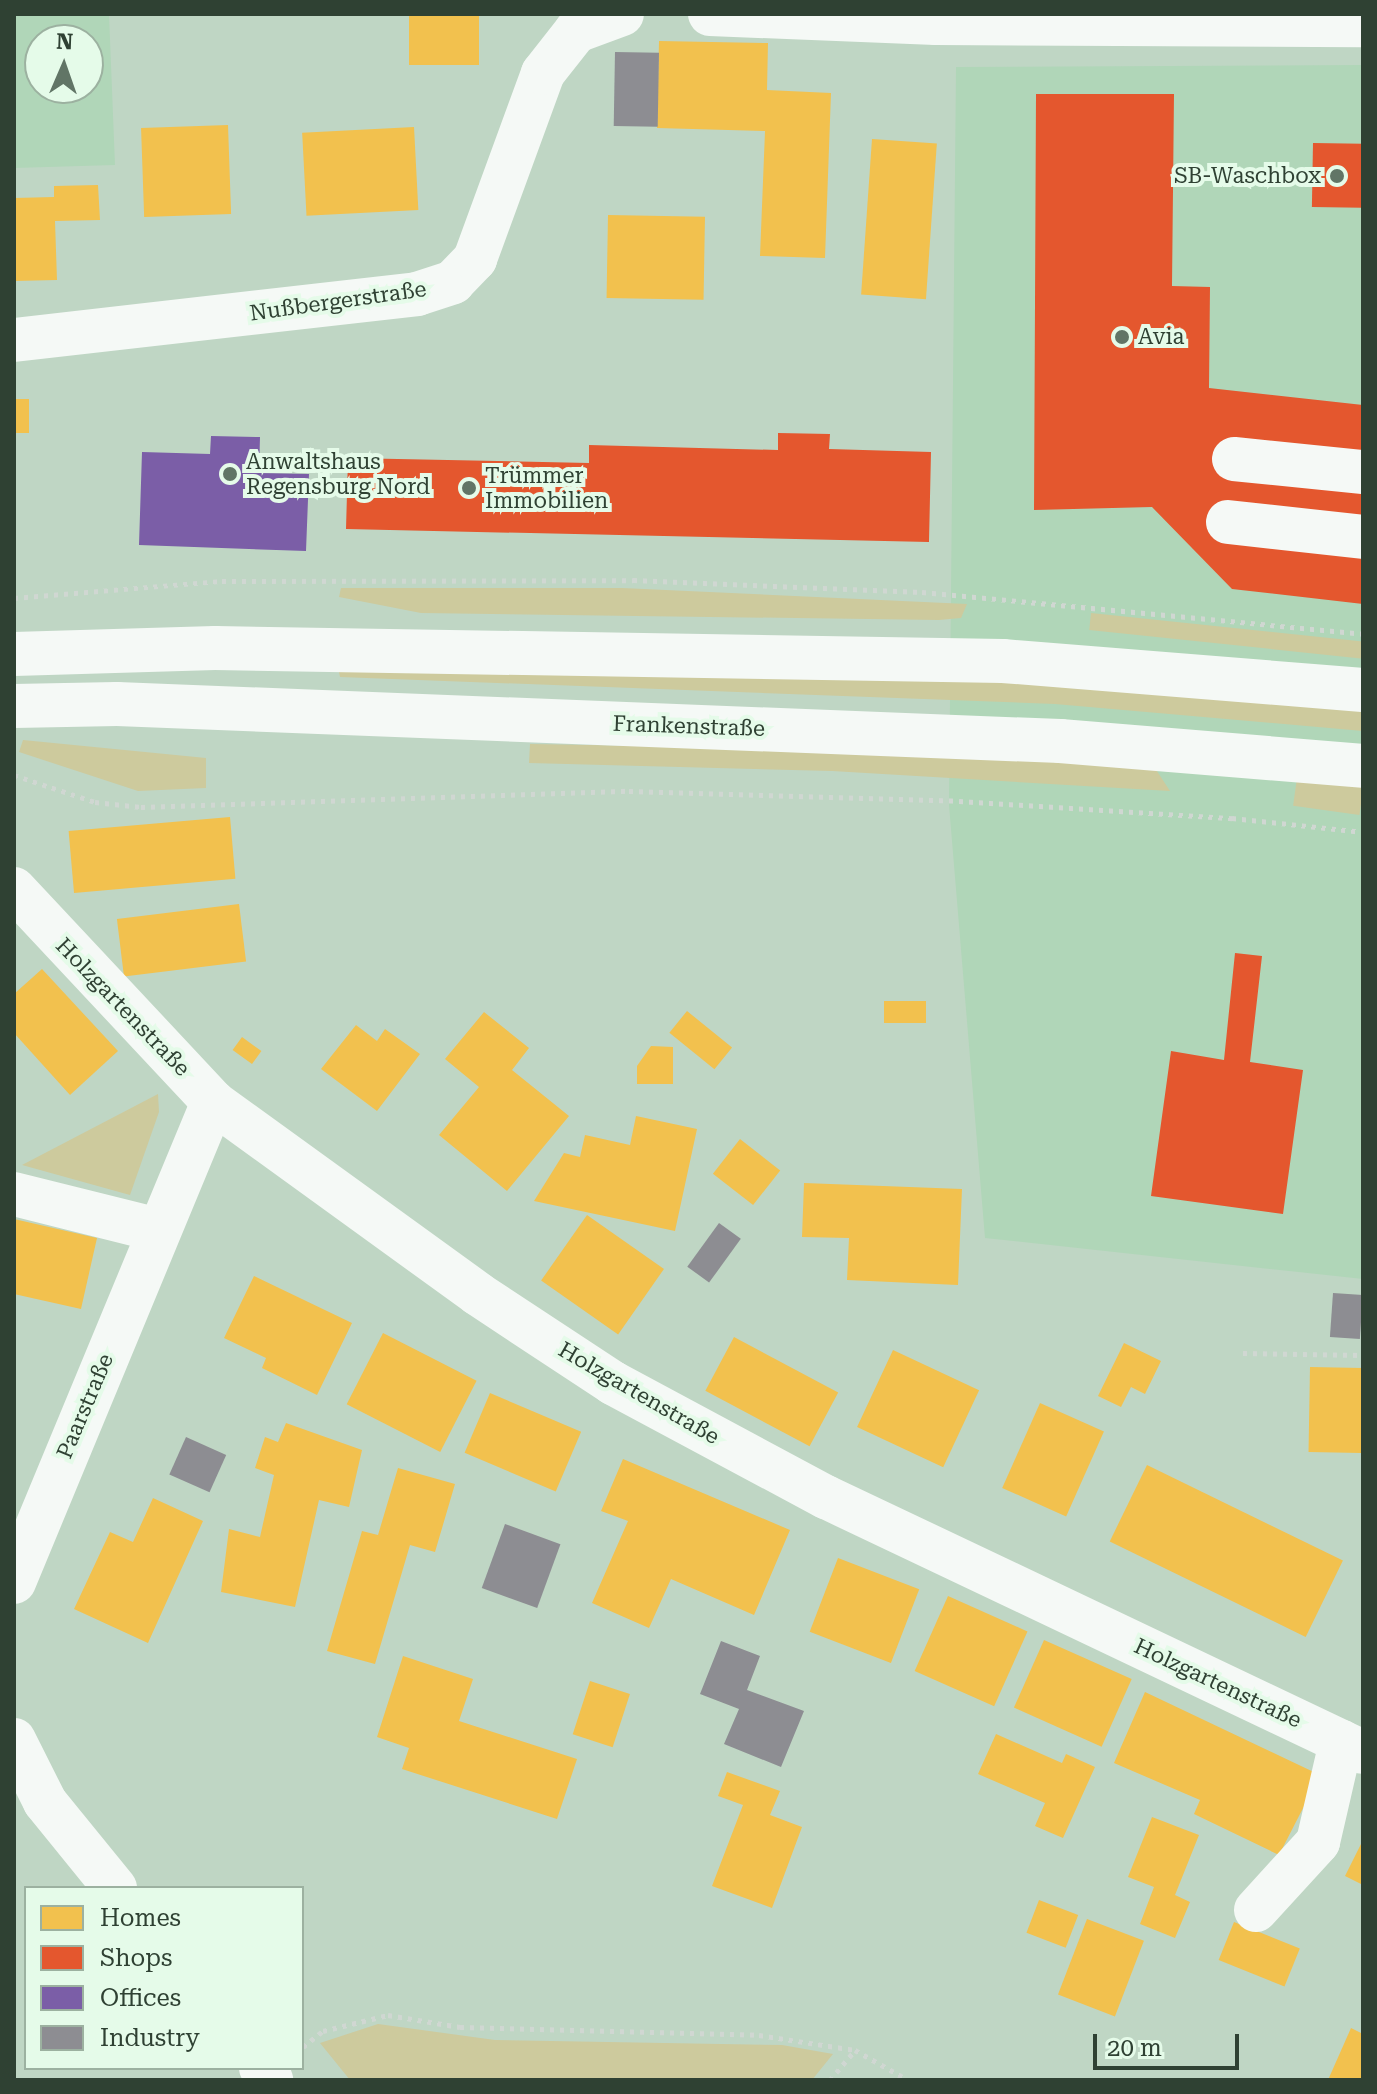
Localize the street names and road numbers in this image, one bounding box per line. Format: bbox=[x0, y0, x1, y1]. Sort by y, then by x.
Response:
street label: Nußbergerstraße bbox=[248, 276, 428, 326]
street label: Frankenstraße bbox=[612, 710, 766, 742]
street label: Holzgartenstraße bbox=[50, 932, 196, 1082]
street label: Holzgartenstraße bbox=[554, 1336, 724, 1450]
street label: Paarstraße bbox=[51, 1350, 119, 1462]
street label: Holzgartenstraße bbox=[1130, 1633, 1306, 1733]

